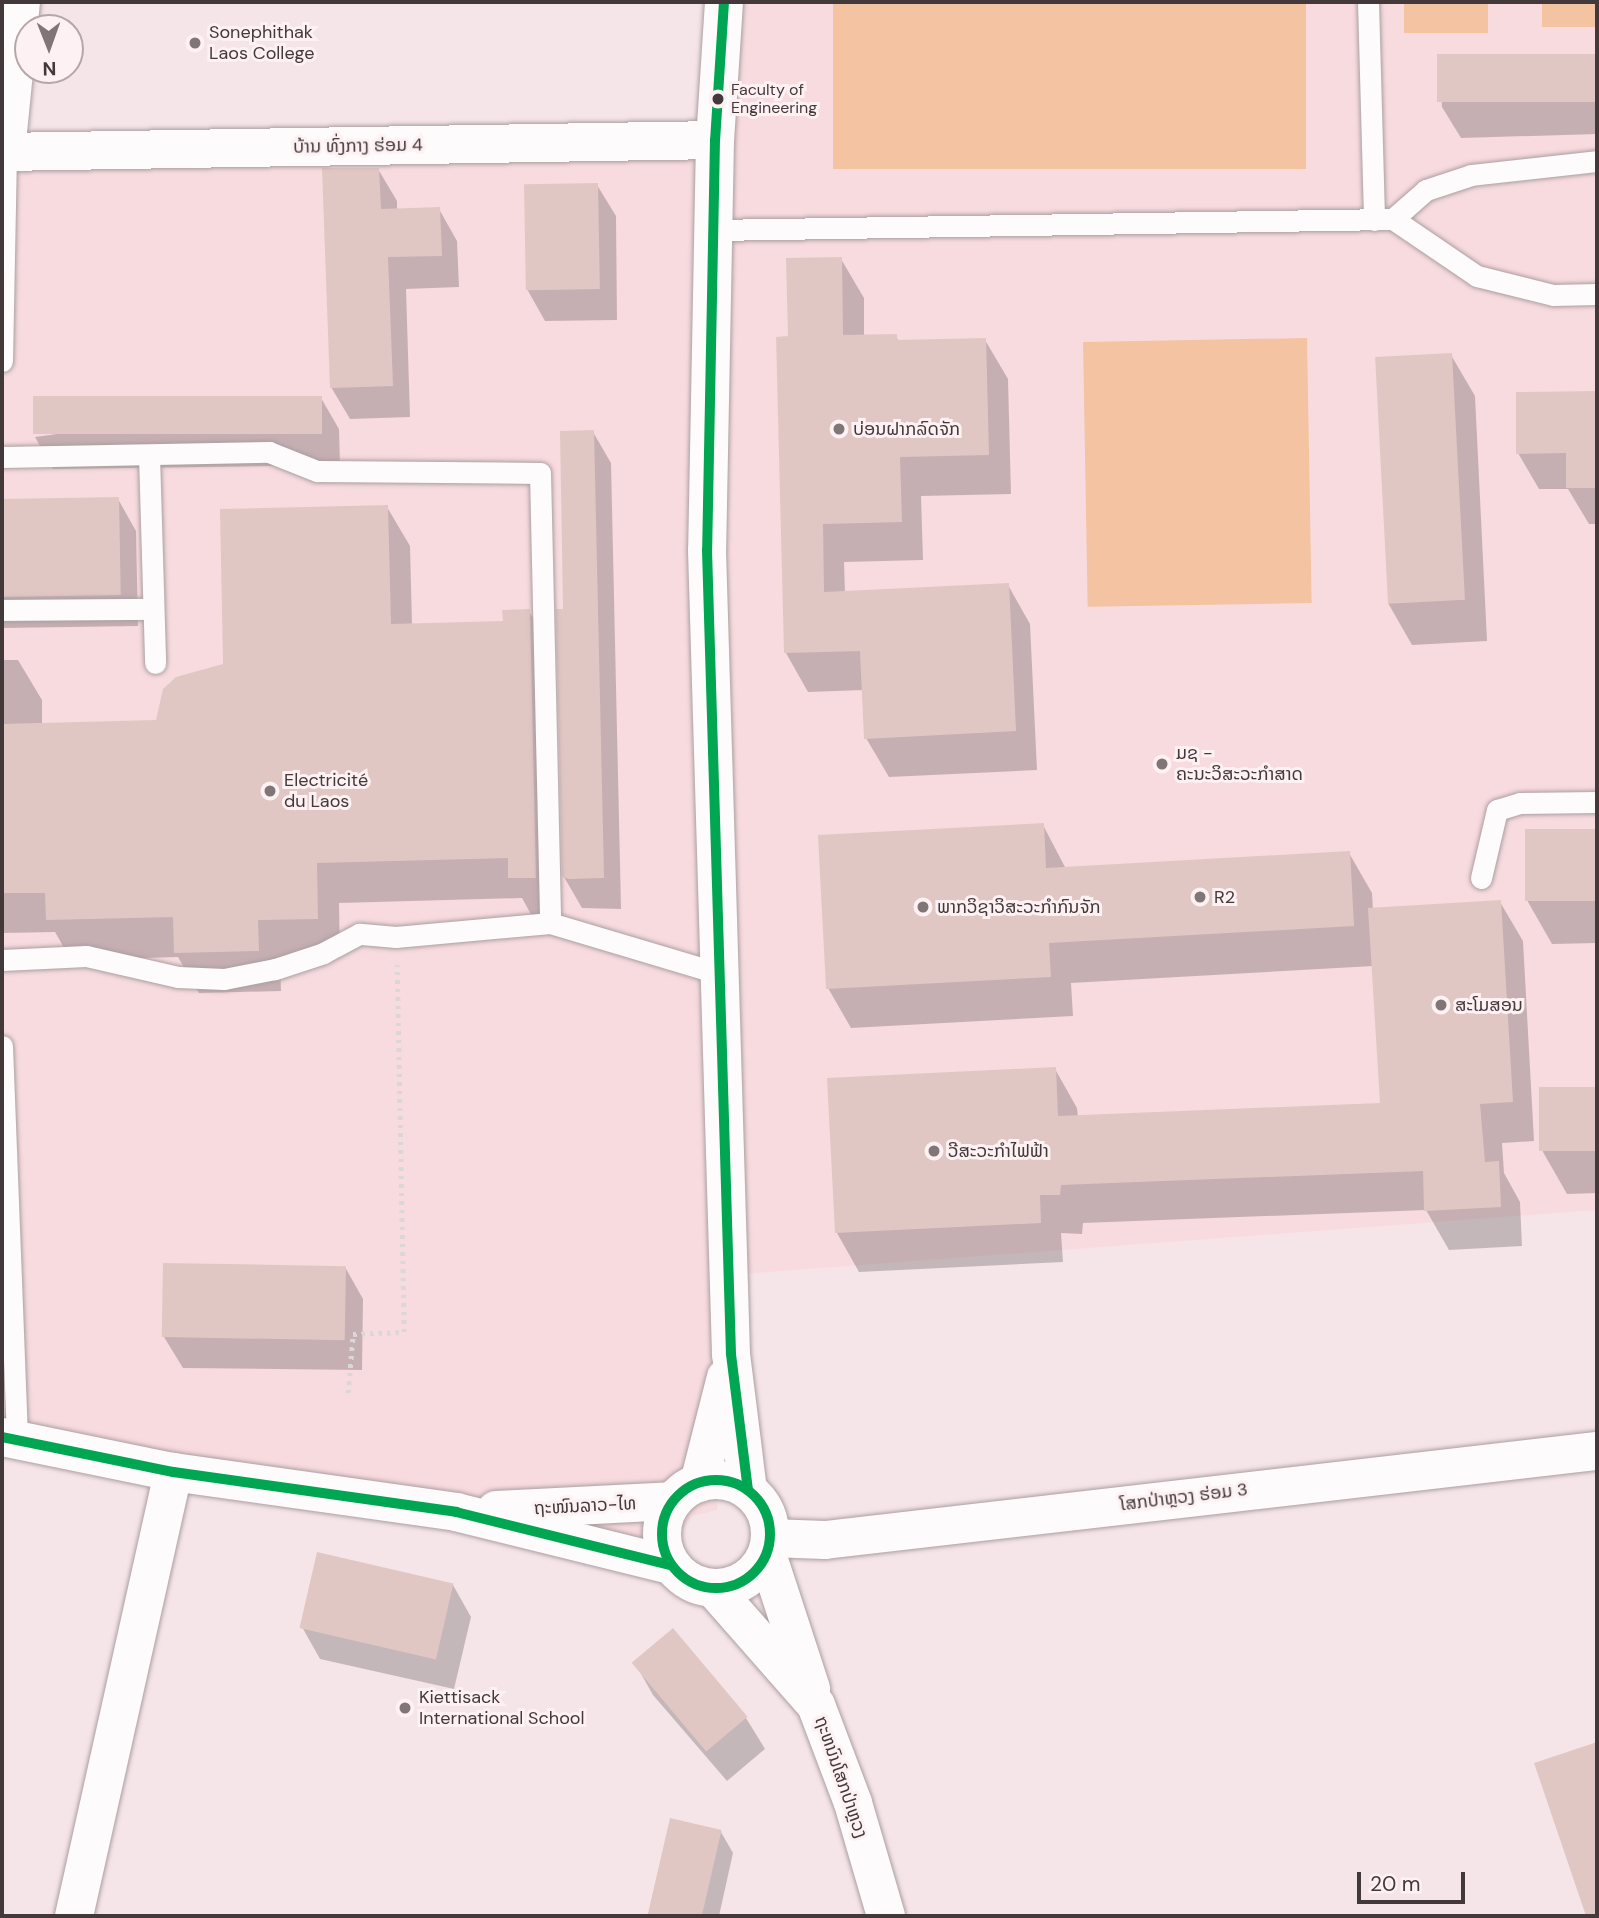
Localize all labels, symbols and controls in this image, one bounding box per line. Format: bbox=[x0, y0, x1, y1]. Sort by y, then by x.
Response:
north arrow bbox=[14, 14, 84, 84]
place label: Sonephithak Laos College bbox=[209, 22, 314, 64]
marker: Sonephithak Laos College bbox=[187, 35, 203, 51]
text: N bbox=[42, 56, 56, 81]
place label: Faculty of Engineering bbox=[731, 80, 817, 118]
marker: Faculty of Engineering bbox=[711, 92, 725, 106]
street label: ບ້ານ ທົ່ງກາງ ຮ່ອມ 4 bbox=[293, 134, 423, 158]
place label: ບ່ອນຝາກລົດຈັກ bbox=[853, 418, 960, 440]
marker: ບ່ອນຝາກລົດຈັກ bbox=[831, 421, 847, 437]
place label: ມຊ - ຄະນະວິສະວະກຳສາດ bbox=[1176, 743, 1303, 786]
marker: ມຊ - ຄະນະວິສະວະກຳສາດ bbox=[1154, 756, 1170, 772]
place label: Electricité du Laos bbox=[284, 770, 368, 812]
marker: Electricité du Laos bbox=[262, 783, 278, 799]
place label: R2 bbox=[1214, 886, 1235, 908]
marker: R2 bbox=[1192, 889, 1208, 905]
place label: ພາກວິຊາວິສະວະກຳກົນຈັກ bbox=[937, 896, 1101, 918]
marker: ພາກວິຊາວິສະວະກຳກົນຈັກ bbox=[915, 899, 931, 915]
place label: ສະໂມສອນ bbox=[1455, 994, 1523, 1016]
marker: ສະໂມສອນ bbox=[1433, 997, 1449, 1013]
place label: ວີສະວະກຳໄຟຟ້າ bbox=[948, 1140, 1049, 1162]
marker: ວີສະວະກຳໄຟຟ້າ bbox=[926, 1143, 942, 1159]
street label: ໂສກປ່າຫຼວງ ຮ່ອມ 3 bbox=[1119, 1478, 1249, 1516]
street label: ຖະໜົນລາວ-ໄທ bbox=[533, 1493, 637, 1519]
place label: Kiettisack International School bbox=[419, 1687, 585, 1730]
marker: Kiettisack International School bbox=[397, 1700, 413, 1716]
street label: ຖະຫນົນໂສກປ່າຫຼວງ bbox=[810, 1713, 872, 1841]
scale bar bbox=[1361, 1858, 1470, 1902]
text: 20 m bbox=[1370, 1870, 1421, 1898]

